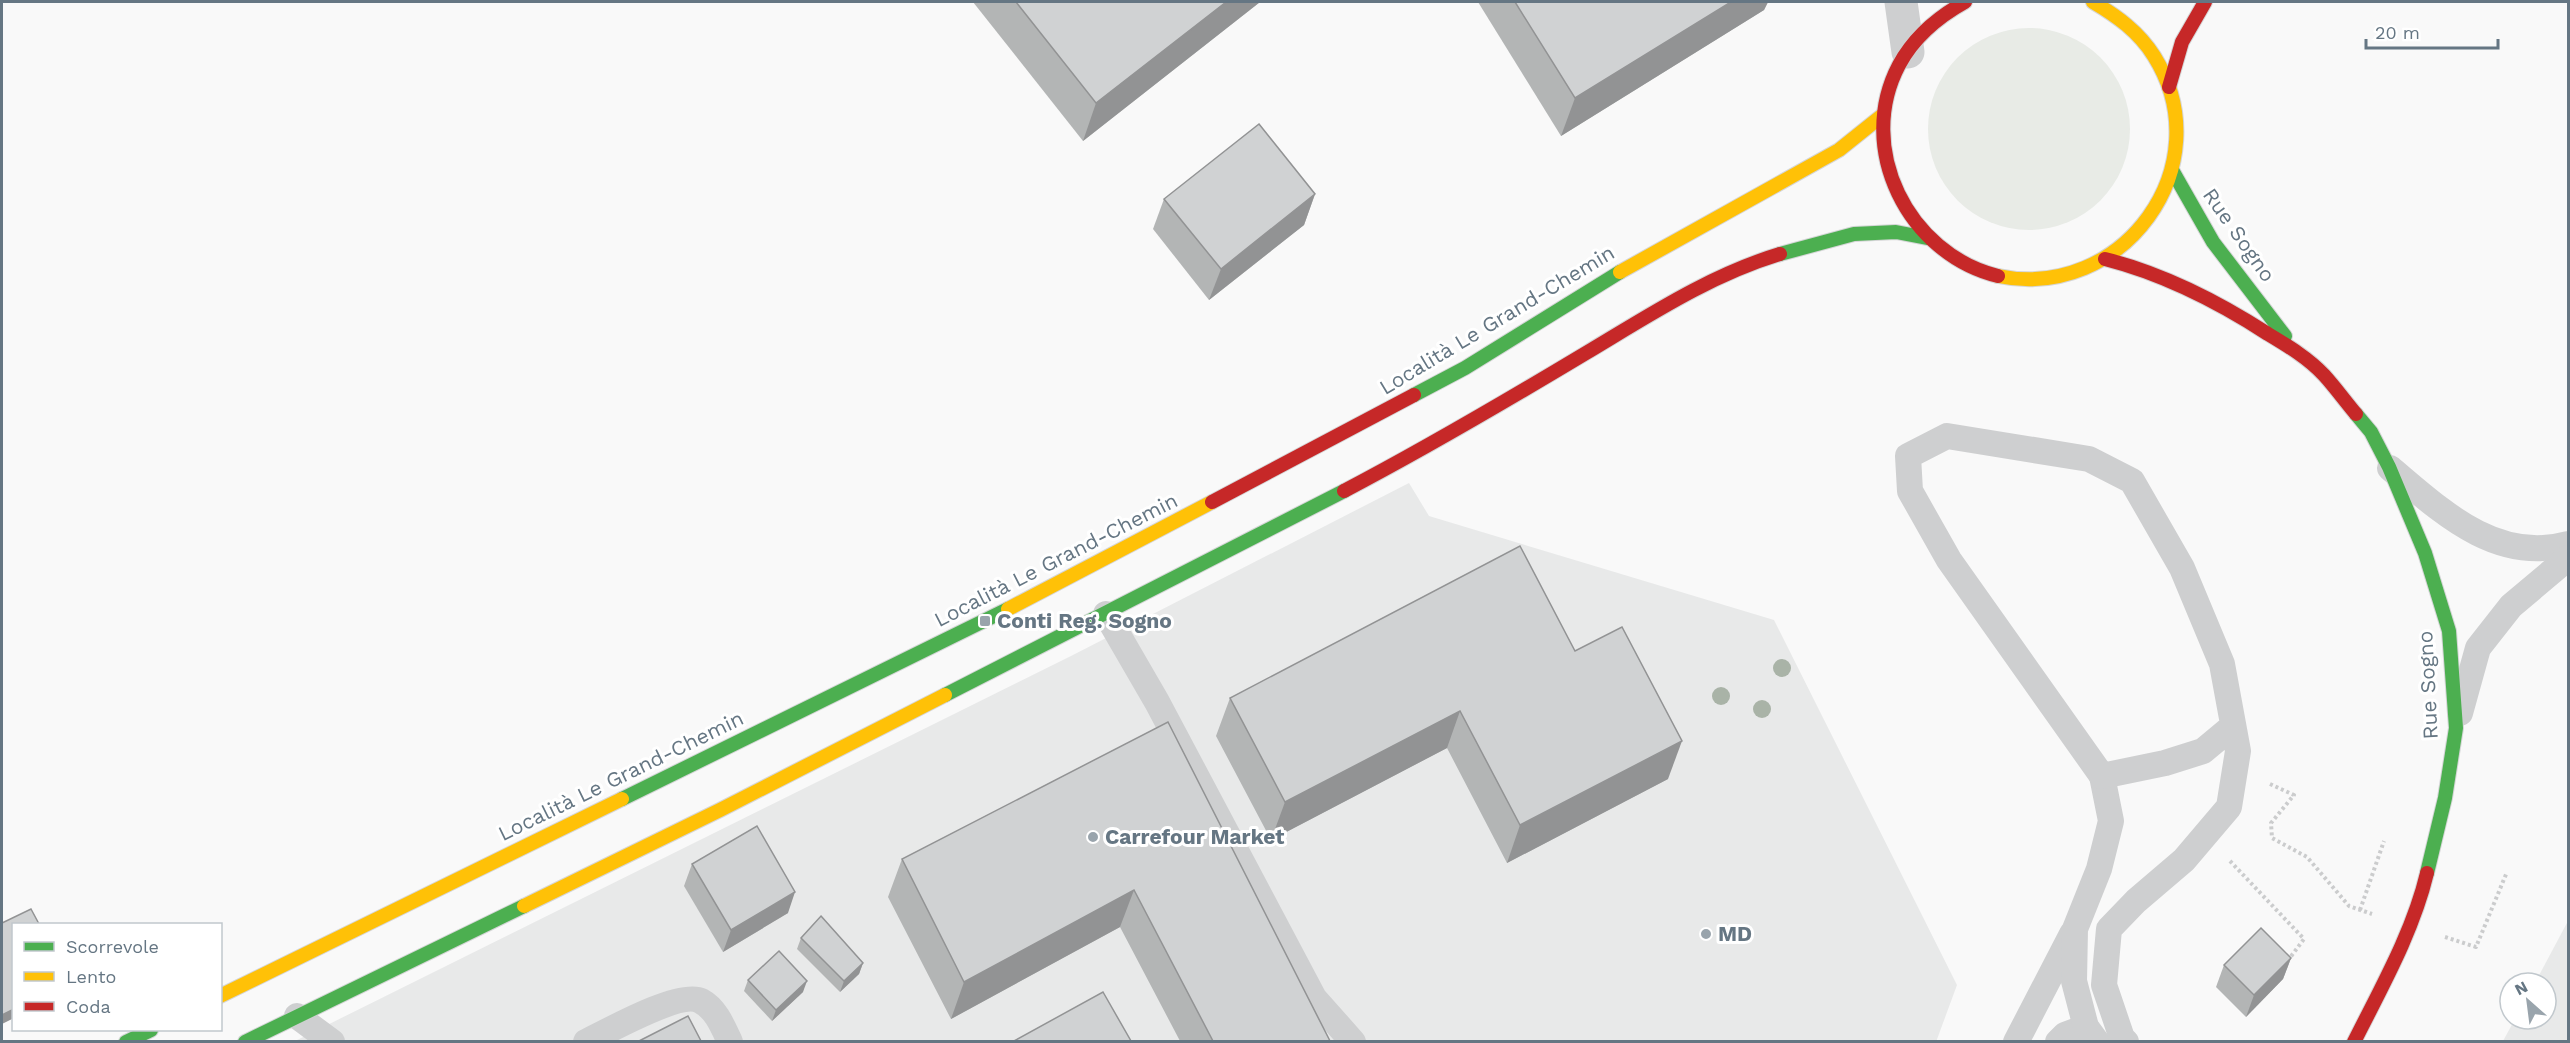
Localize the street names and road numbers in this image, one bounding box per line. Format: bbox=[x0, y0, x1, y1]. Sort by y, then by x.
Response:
street label: Rue Sogno bbox=[2198, 183, 2281, 286]
street label: Località Le Grand-Chemin bbox=[1375, 239, 1619, 400]
street label: Località Le Grand-Chemin bbox=[930, 487, 1182, 632]
street label: Rue Sogno bbox=[2412, 630, 2443, 740]
street label: Località Le Grand-Chemin bbox=[494, 705, 747, 846]

